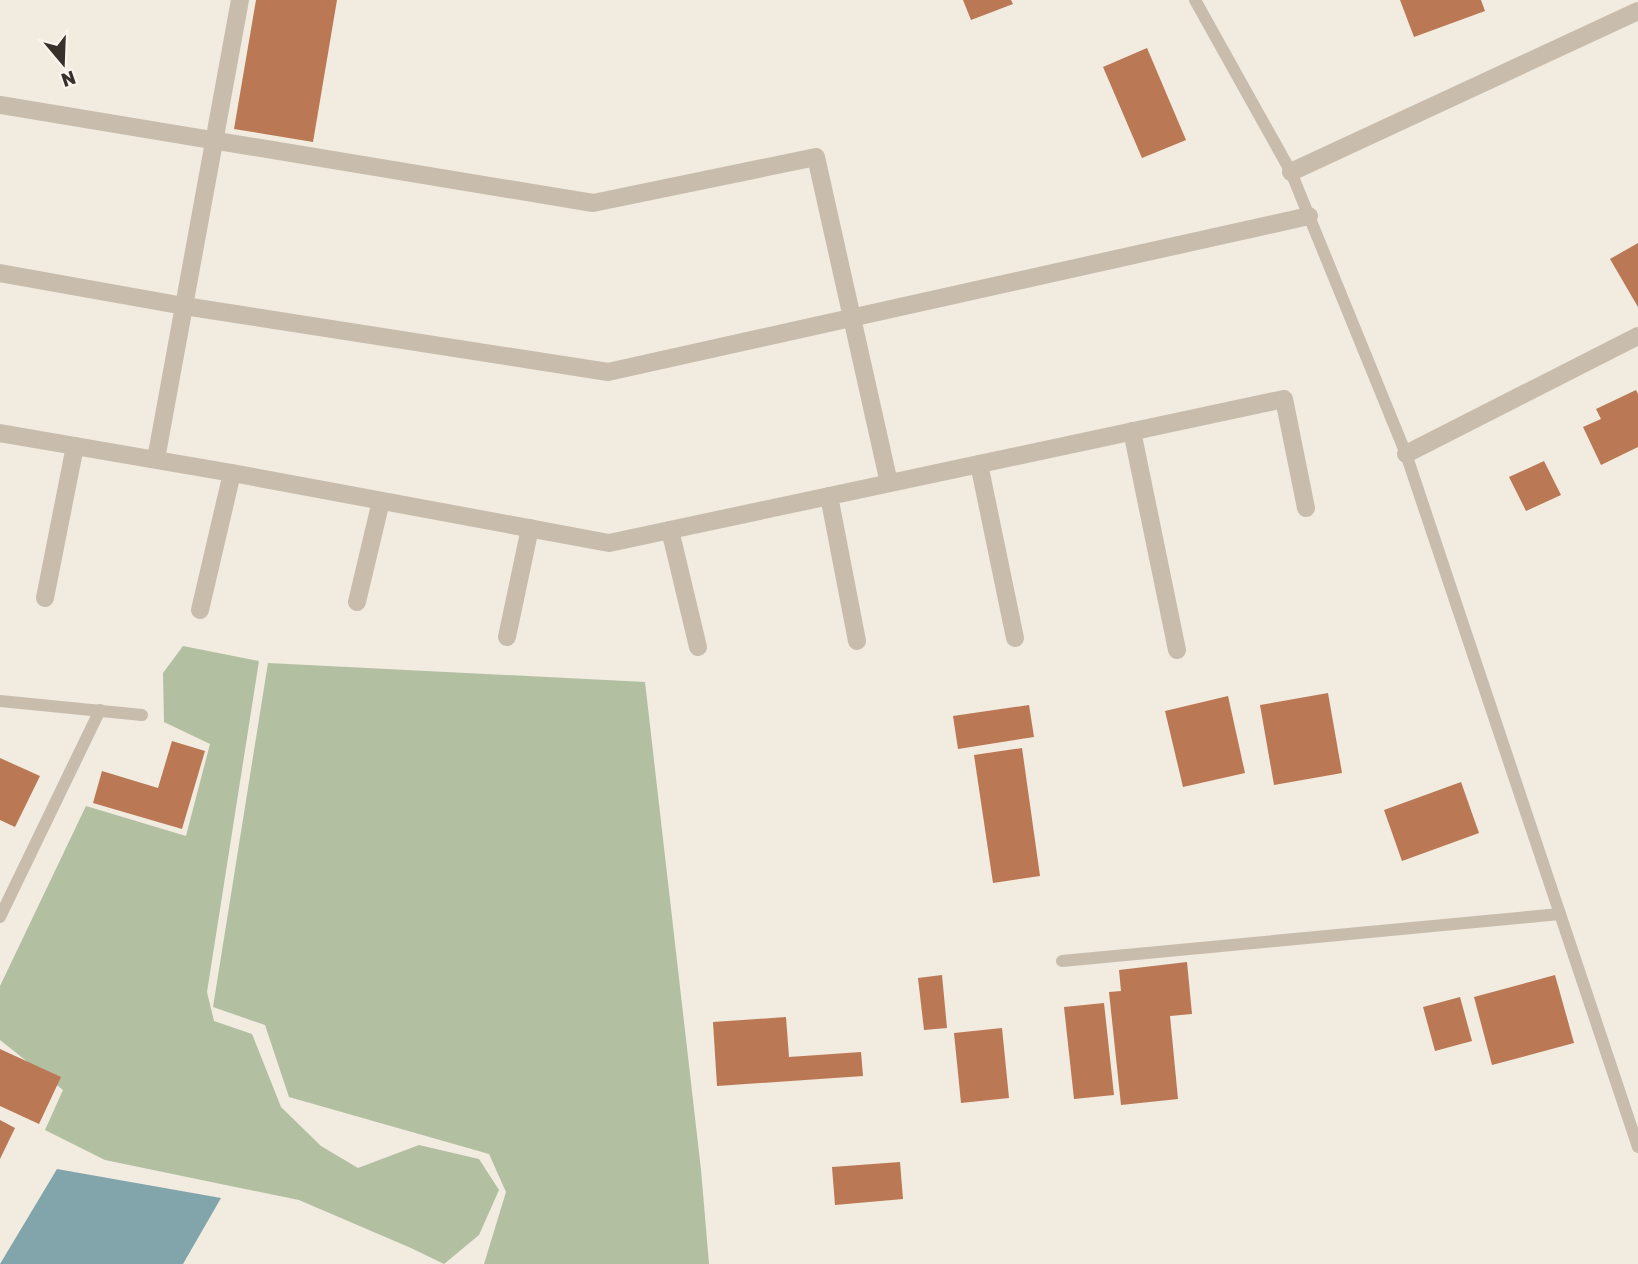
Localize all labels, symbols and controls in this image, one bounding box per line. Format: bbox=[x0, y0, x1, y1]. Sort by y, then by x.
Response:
north arrow bbox=[28, 28, 98, 98]
text: N bbox=[58, 66, 79, 92]

